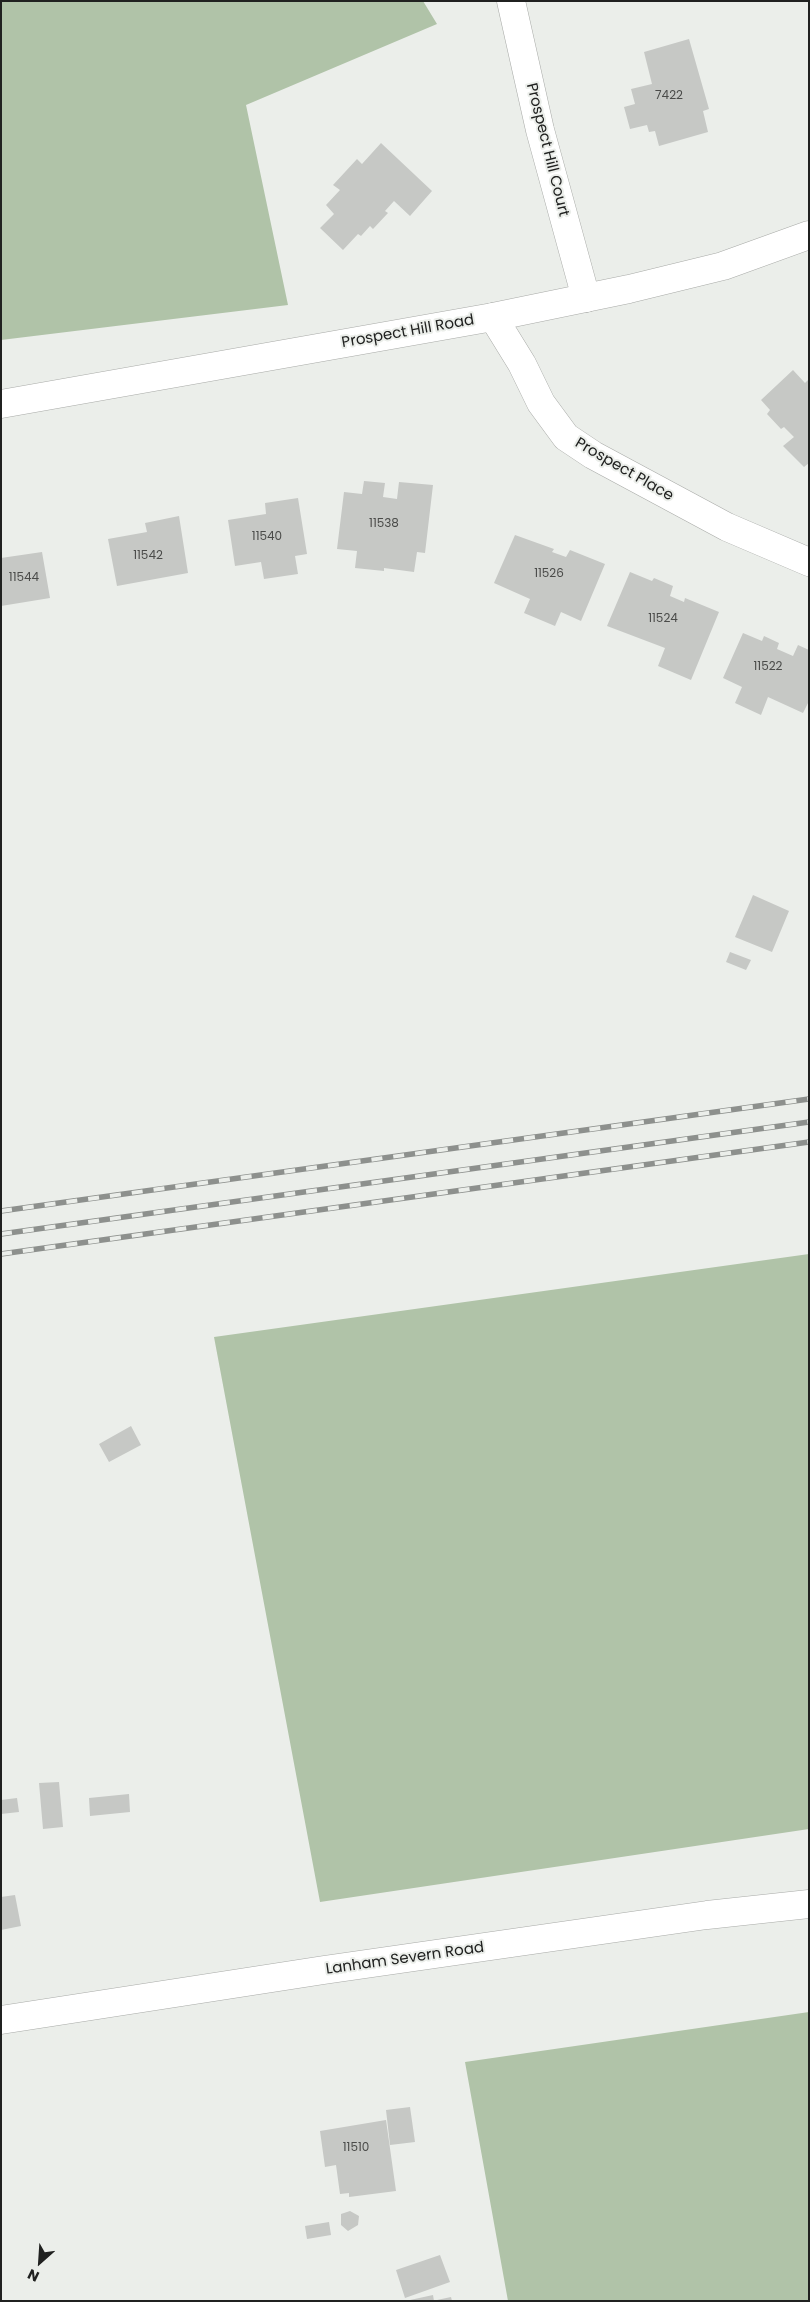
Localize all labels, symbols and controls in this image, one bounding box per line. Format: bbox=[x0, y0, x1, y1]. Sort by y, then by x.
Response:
street label: Prospect Hill Court bbox=[522, 81, 572, 219]
house number: 7422 bbox=[655, 89, 683, 103]
street label: Prospect Hill Road bbox=[340, 311, 476, 353]
street label: Prospect Place bbox=[572, 435, 676, 505]
house number: 11538 bbox=[369, 517, 399, 531]
house number: 11540 bbox=[252, 530, 282, 544]
house number: 11542 bbox=[133, 549, 163, 563]
house number: 11526 bbox=[534, 567, 564, 581]
house number: 11544 bbox=[9, 571, 39, 585]
house number: 11524 bbox=[648, 612, 678, 626]
house number: 11522 bbox=[753, 660, 783, 674]
street label: Lanham Severn Road bbox=[325, 1939, 485, 1979]
house number: 11510 bbox=[343, 2141, 369, 2155]
north arrow bbox=[15, 2237, 65, 2287]
text: N bbox=[24, 2264, 43, 2287]

